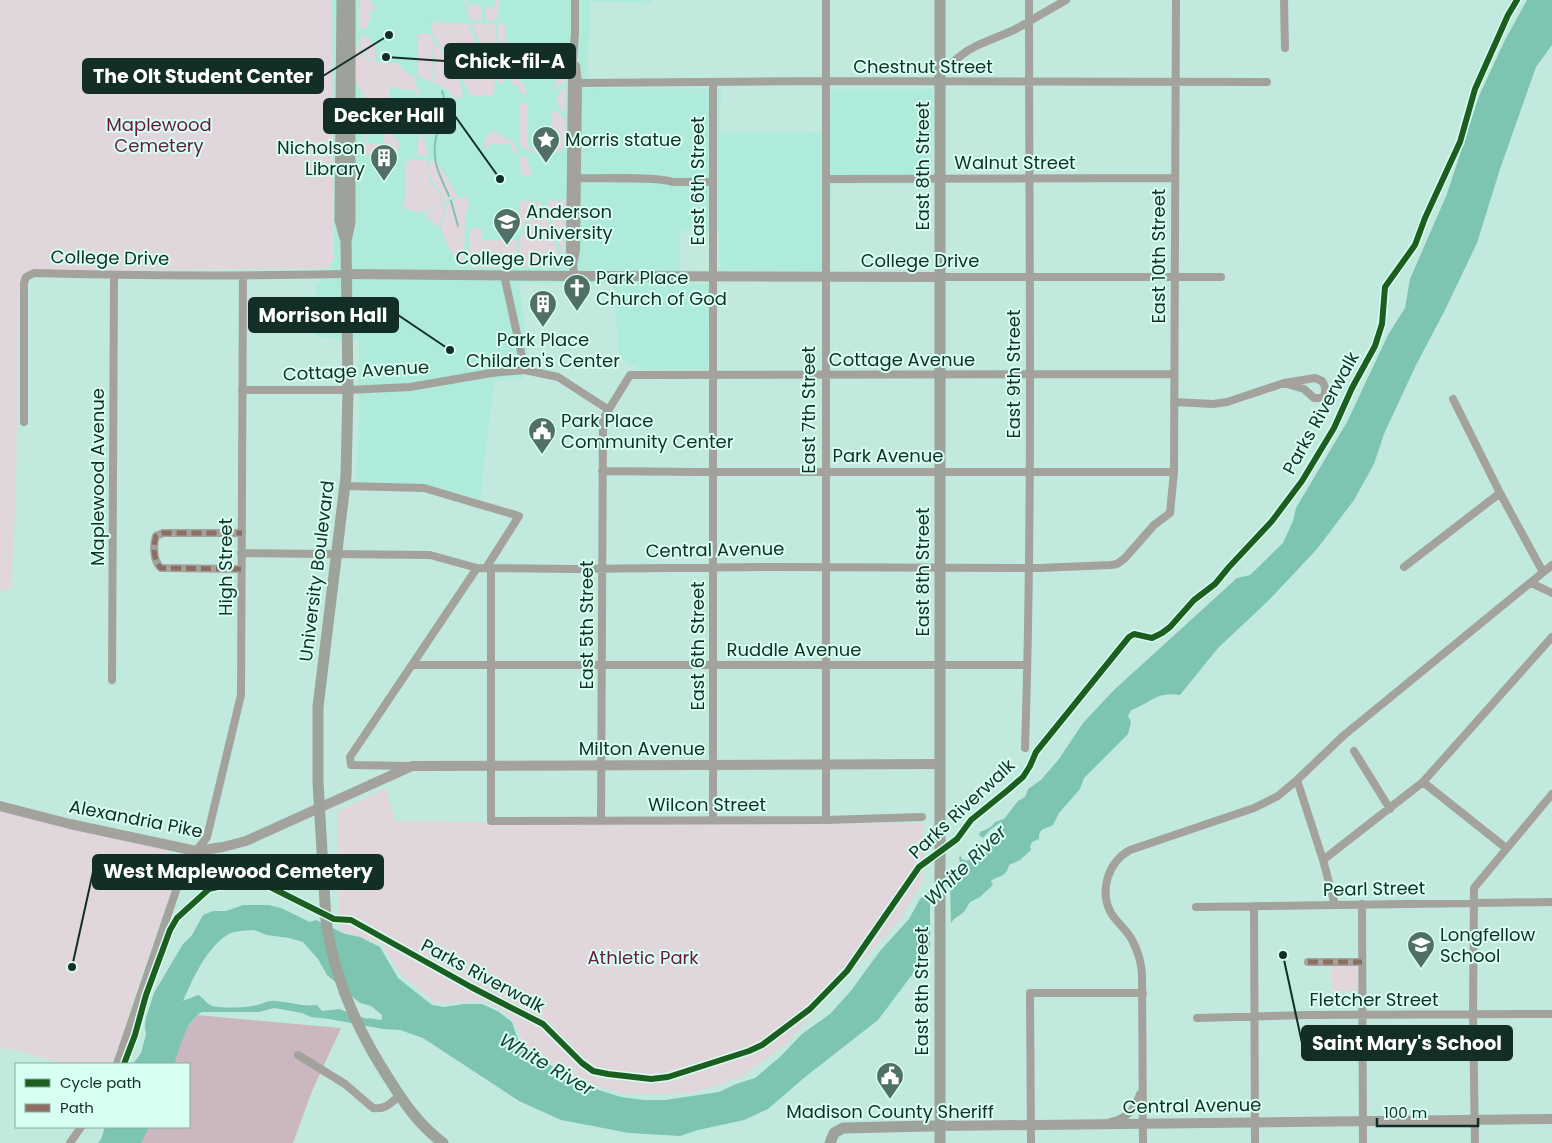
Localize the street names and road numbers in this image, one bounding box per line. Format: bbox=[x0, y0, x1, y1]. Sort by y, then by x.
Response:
street label: Chestnut Street bbox=[853, 54, 993, 79]
street label: East 8th Street bbox=[910, 101, 935, 231]
street label: East 6th Street bbox=[685, 116, 710, 246]
street label: Walnut Street bbox=[954, 150, 1076, 175]
street label: East 10th Street bbox=[1146, 189, 1171, 323]
street label: College Drive bbox=[50, 244, 170, 271]
street label: College Drive bbox=[455, 245, 575, 272]
street label: College Drive bbox=[861, 248, 979, 273]
street label: East 9th Street bbox=[1001, 309, 1026, 439]
street label: East 7th Street bbox=[796, 346, 821, 474]
street label: Parks Riverwalk bbox=[1276, 346, 1365, 479]
street label: Cottage Avenue bbox=[829, 347, 975, 372]
street label: Cottage Avenue bbox=[282, 354, 430, 387]
street label: Maplewood Avenue bbox=[85, 388, 110, 566]
street label: Park Avenue bbox=[833, 443, 943, 468]
street label: University Boulevard bbox=[293, 479, 340, 663]
street label: East 8th Street bbox=[910, 507, 935, 637]
street label: High Street bbox=[213, 518, 238, 616]
street label: Central Avenue bbox=[645, 536, 785, 563]
street label: East 5th Street bbox=[574, 560, 599, 690]
street label: East 6th Street bbox=[685, 581, 710, 711]
street label: Ruddle Avenue bbox=[727, 637, 861, 662]
street label: Milton Avenue bbox=[579, 736, 705, 761]
street label: Parks Riverwalk bbox=[903, 752, 1021, 864]
street label: Wilcon Street bbox=[648, 792, 766, 817]
street label: Alexandria Pike bbox=[67, 793, 205, 844]
street label: Pearl Street bbox=[1323, 875, 1425, 902]
street label: East 8th Street bbox=[909, 926, 934, 1056]
street label: Parks Riverwalk bbox=[417, 932, 550, 1019]
street label: Fletcher Street bbox=[1309, 987, 1439, 1012]
street label: Central Avenue bbox=[1122, 1092, 1262, 1119]

